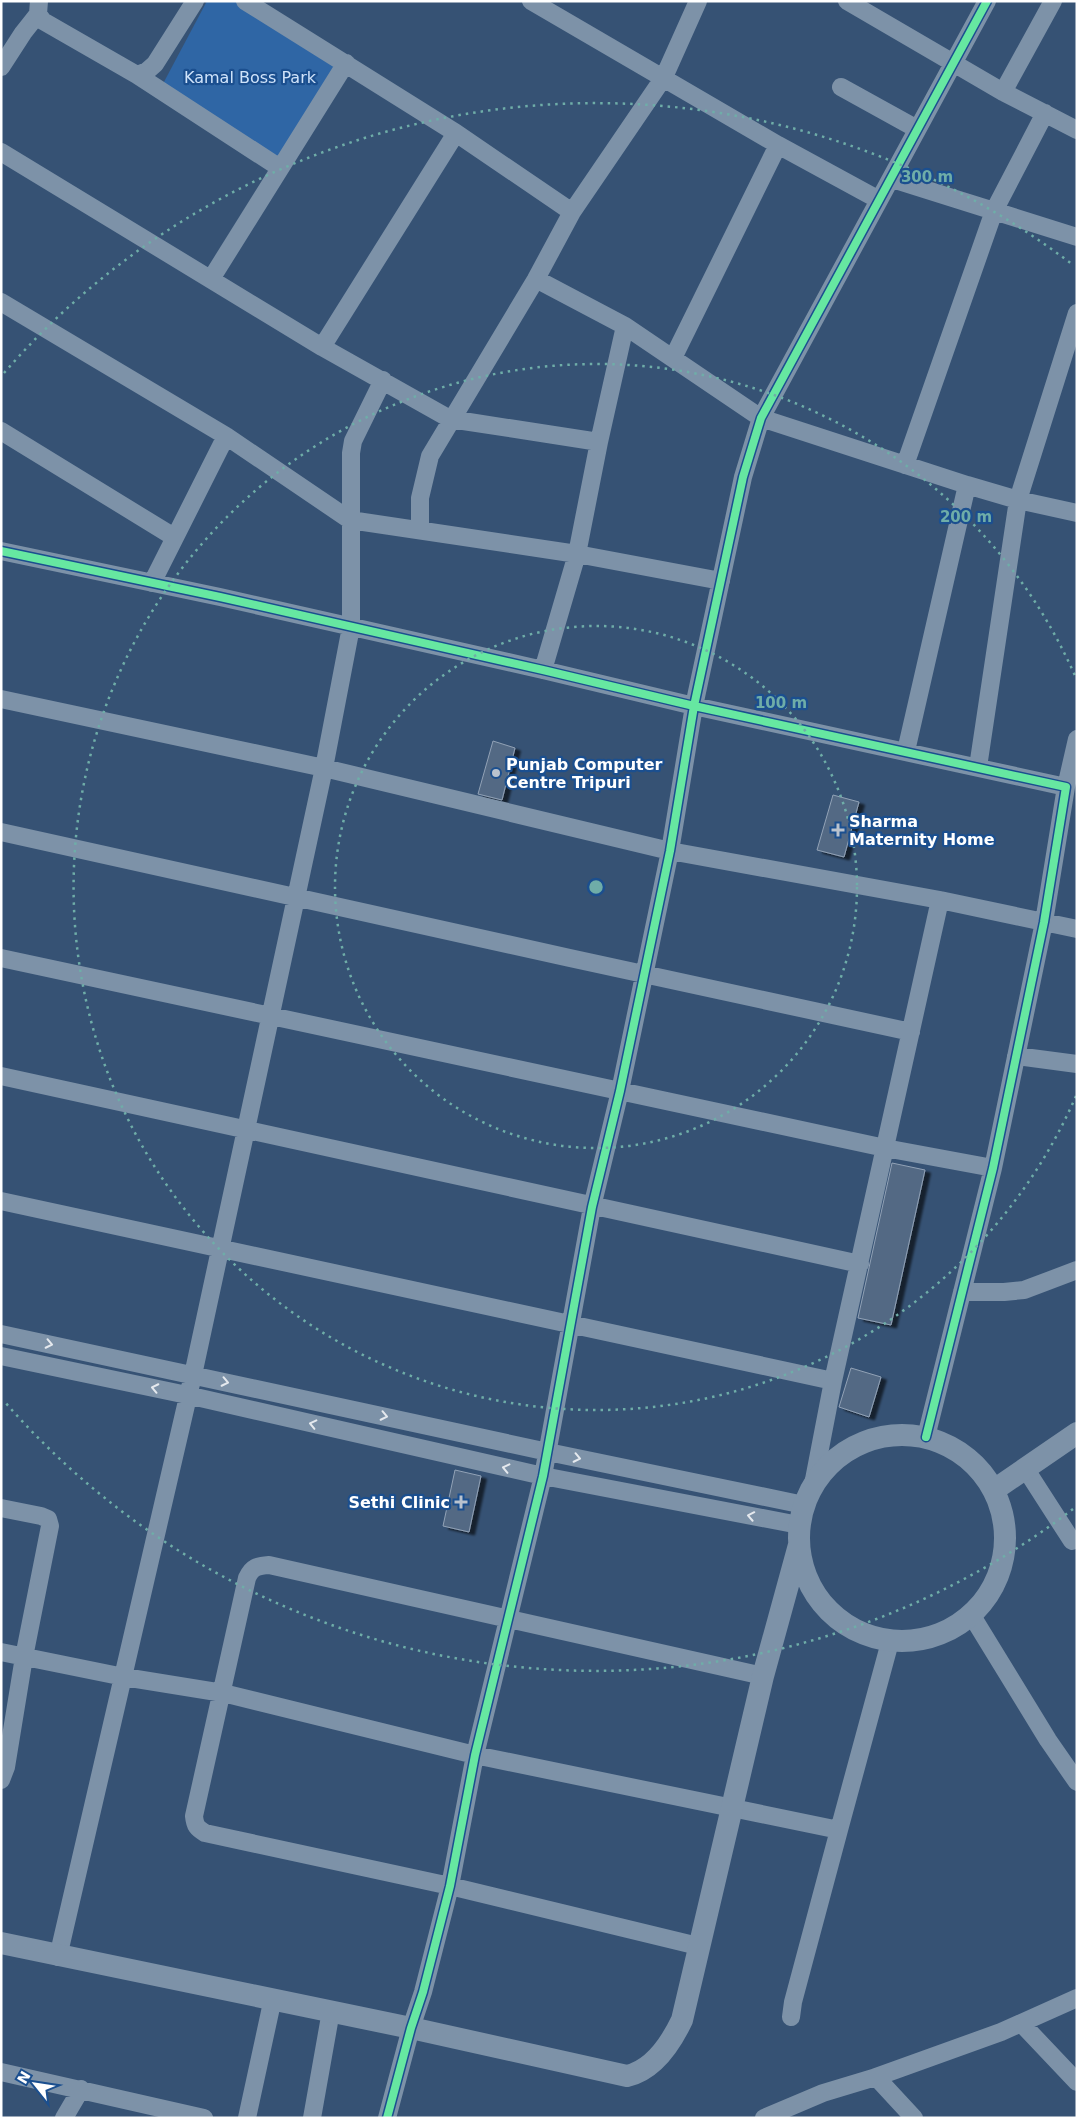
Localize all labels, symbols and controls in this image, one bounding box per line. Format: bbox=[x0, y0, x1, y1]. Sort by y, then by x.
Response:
park label: Kamal Boss Park bbox=[184, 68, 317, 87]
text: 300 m bbox=[901, 168, 953, 186]
text: 200 m bbox=[940, 508, 992, 526]
text: 100 m bbox=[755, 694, 807, 712]
place label: Punjab Computer Centre Tripuri bbox=[506, 755, 663, 792]
marker: Punjab Computer Centre Tripuri bbox=[490, 767, 502, 779]
place label: Sharma Maternity Home bbox=[849, 812, 995, 849]
marker: Sharma Maternity Home bbox=[831, 823, 845, 837]
centre of rings bbox=[587, 878, 605, 896]
one-way arrow bbox=[44, 1338, 53, 1349]
one-way arrow bbox=[220, 1376, 229, 1386]
one-way arrow bbox=[150, 1384, 159, 1394]
one-way arrow bbox=[379, 1410, 388, 1421]
one-way arrow bbox=[309, 1419, 318, 1430]
one-way arrow bbox=[572, 1452, 581, 1463]
one-way arrow bbox=[502, 1463, 511, 1474]
place label: Sethi Clinic bbox=[348, 1493, 450, 1512]
marker: Sethi Clinic bbox=[454, 1495, 468, 1509]
one-way arrow bbox=[747, 1511, 756, 1522]
north arrow bbox=[10, 2059, 60, 2109]
text: N bbox=[14, 2068, 34, 2087]

